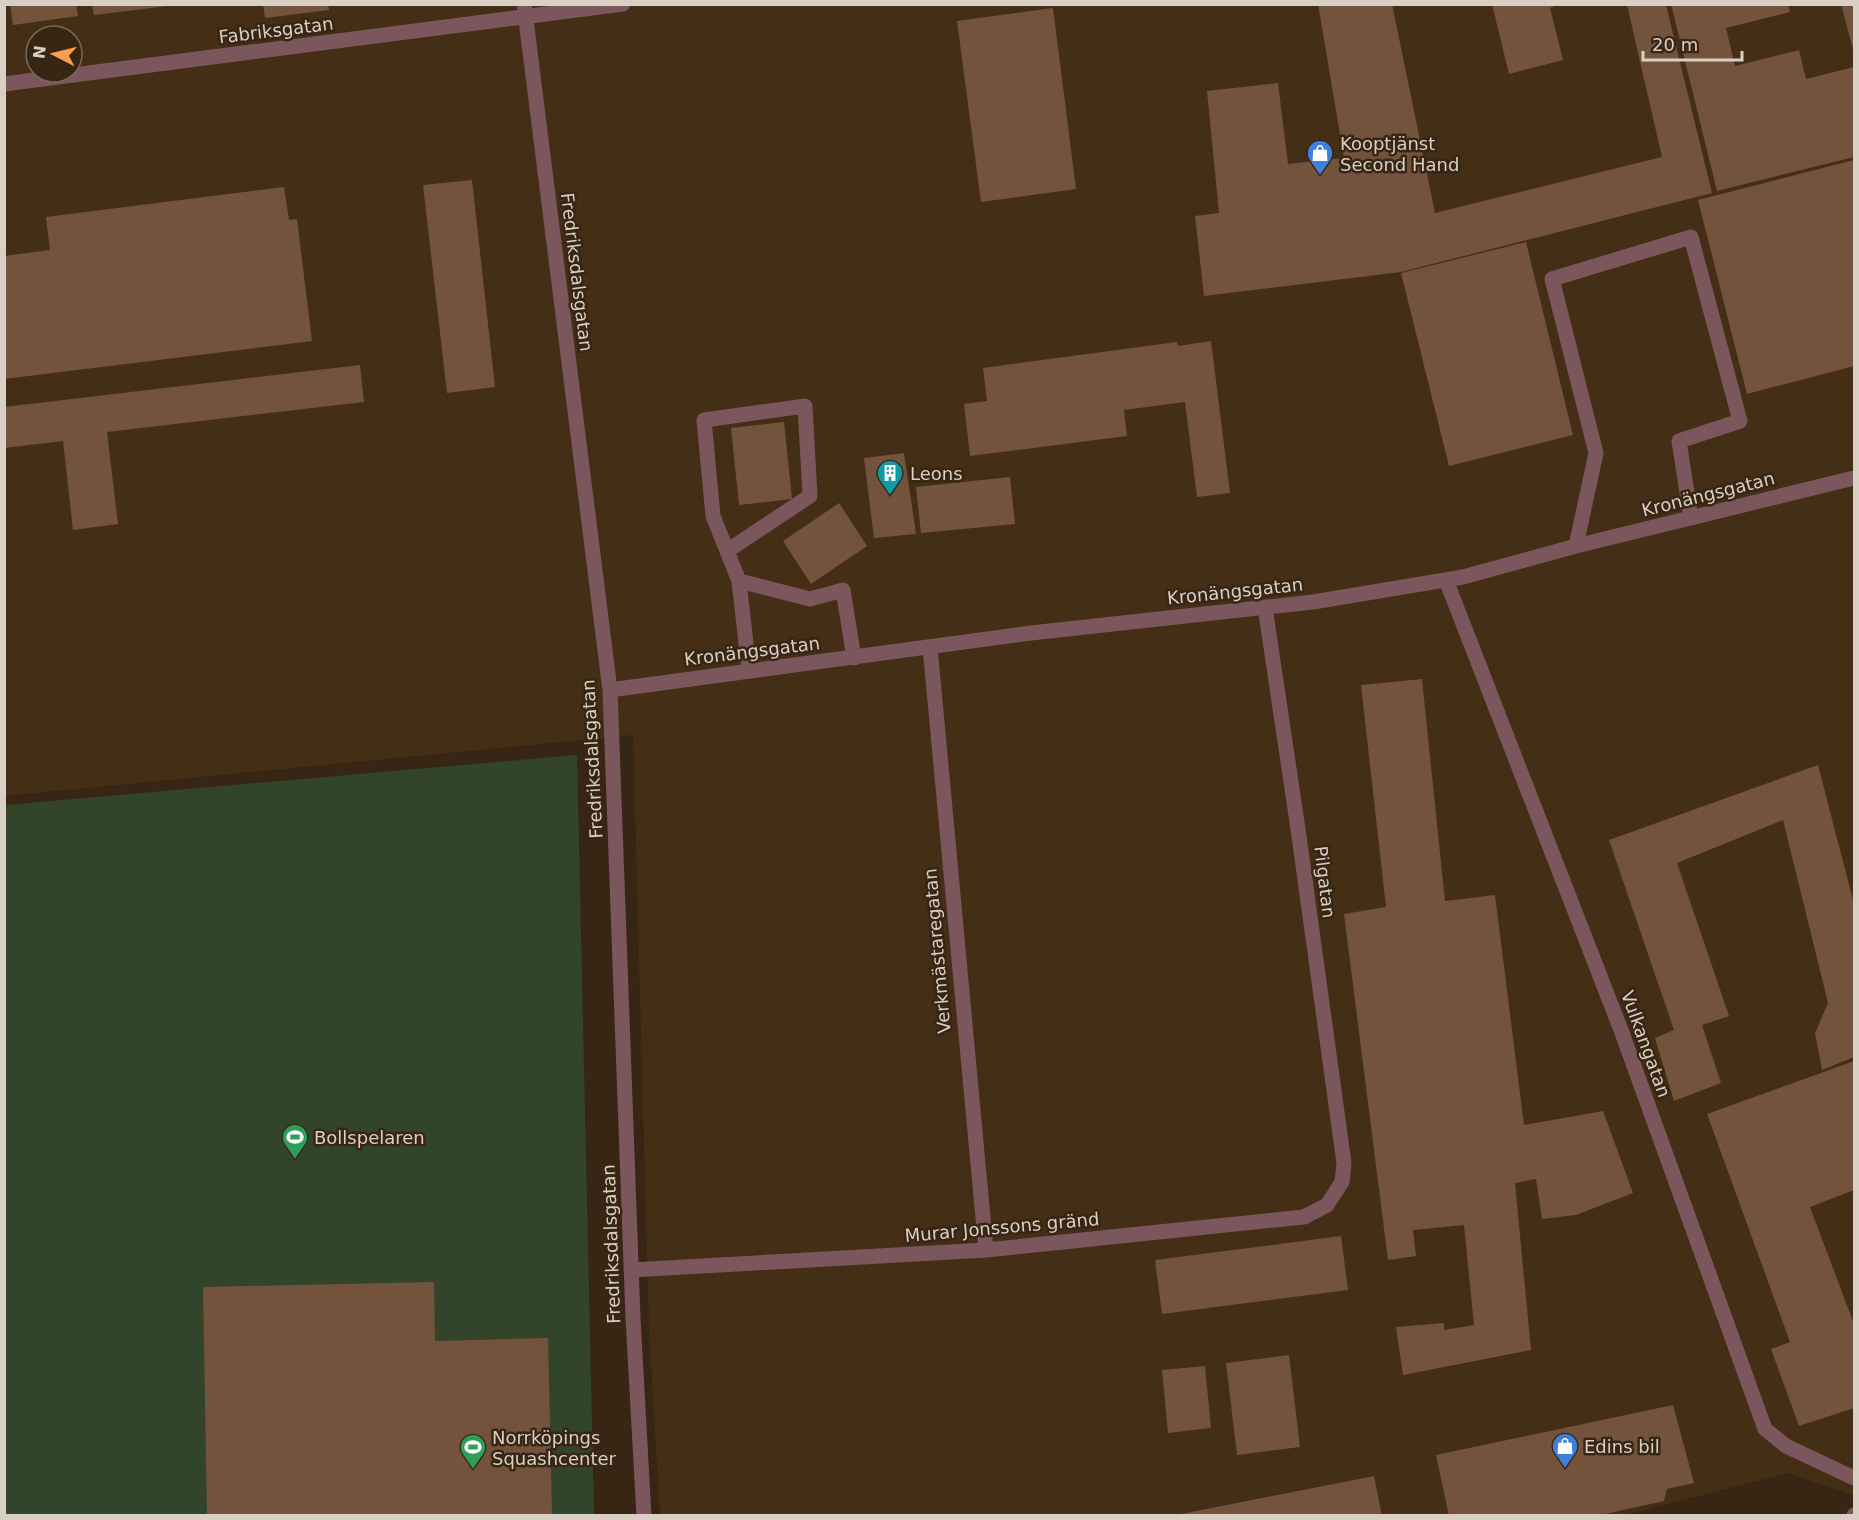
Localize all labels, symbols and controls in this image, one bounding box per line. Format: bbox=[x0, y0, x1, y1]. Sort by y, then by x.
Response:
street label: Fabriksgatan bbox=[217, 13, 335, 47]
north arrow bbox=[24, 24, 84, 84]
scale bar bbox=[1643, 24, 1742, 62]
text: 20 m bbox=[1652, 34, 1698, 55]
text: N bbox=[29, 44, 50, 60]
place label: Kooptjänst Second Hand bbox=[1340, 133, 1459, 175]
shop icon: Kooptjänst Second Hand bbox=[1305, 138, 1335, 176]
street label: Fredriksdalsgatan bbox=[557, 192, 597, 352]
building icon: Leons bbox=[875, 458, 905, 496]
place label: Leons bbox=[910, 463, 963, 484]
street label: Kronängsgatan bbox=[1639, 467, 1777, 521]
street label: Kronängsgatan bbox=[1166, 573, 1304, 609]
street label: Kronängsgatan bbox=[683, 632, 821, 670]
street label: Fredriksdalsgatan bbox=[577, 679, 607, 839]
street label: Pilgatan bbox=[1310, 845, 1340, 919]
street label: Verkmästaregatan bbox=[919, 867, 955, 1035]
street label: Vulkangatan bbox=[1617, 988, 1675, 1100]
sports icon: Bollspelaren bbox=[280, 1122, 310, 1160]
place label: Bollspelaren bbox=[314, 1127, 425, 1148]
street label: Fredriksdalsgatan bbox=[598, 1164, 624, 1324]
street label: Murar Jonssons gränd bbox=[904, 1208, 1100, 1246]
place label: Norrköpings Squashcenter bbox=[492, 1427, 617, 1469]
shop icon: Edins bil bbox=[1550, 1431, 1580, 1469]
sports icon: Norrköpings Squashcenter bbox=[458, 1432, 488, 1470]
place label: Edins bil bbox=[1584, 1436, 1660, 1457]

